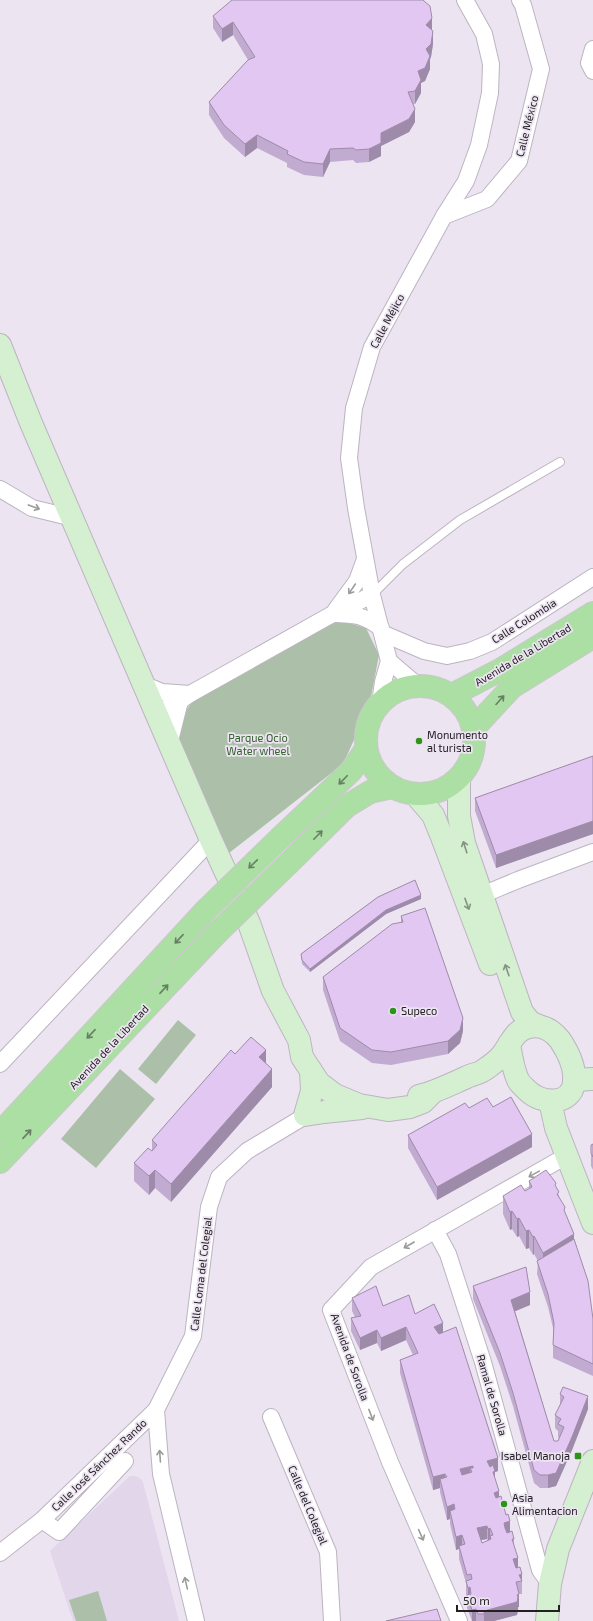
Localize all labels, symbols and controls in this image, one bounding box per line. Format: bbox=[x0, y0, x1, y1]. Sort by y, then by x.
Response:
street label: Calle México bbox=[513, 94, 540, 158]
street label: Calle Méjico bbox=[367, 291, 407, 351]
one-way arrow bbox=[28, 504, 40, 512]
one-way arrow bbox=[348, 583, 356, 594]
street label: Calle Colombia bbox=[489, 595, 559, 646]
street label: Avenida de la Libertad bbox=[472, 621, 573, 689]
one-way arrow bbox=[495, 695, 505, 705]
place label: Monumento al turista bbox=[427, 728, 488, 754]
park label: Parque Ocio Water wheel bbox=[226, 731, 290, 757]
marker: Monumento al turista bbox=[414, 736, 424, 746]
one-way arrow bbox=[338, 775, 347, 785]
one-way arrow bbox=[313, 830, 323, 839]
one-way arrow bbox=[461, 841, 468, 854]
one-way arrow bbox=[248, 860, 258, 869]
one-way arrow bbox=[464, 897, 472, 909]
one-way arrow bbox=[175, 933, 184, 944]
one-way arrow bbox=[503, 964, 510, 977]
one-way arrow bbox=[160, 983, 169, 994]
street label: Avenida de la Libertad bbox=[66, 1002, 151, 1091]
place label: Supeco bbox=[401, 1004, 437, 1017]
marker: Supeco bbox=[388, 1006, 398, 1016]
one-way arrow bbox=[86, 1029, 96, 1039]
one-way arrow bbox=[22, 1129, 32, 1139]
one-way arrow bbox=[528, 1171, 540, 1178]
street label: Calle Loma del Colegial bbox=[187, 1215, 214, 1332]
one-way arrow bbox=[403, 1242, 415, 1250]
street label: Avenida de Sorolla bbox=[329, 1311, 372, 1402]
street label: Ramal de Sorolla bbox=[475, 1353, 510, 1437]
one-way arrow bbox=[368, 1408, 376, 1420]
street label: Calle José Sánchez Rando bbox=[48, 1416, 149, 1513]
place label: Isabel Manoja bbox=[501, 1449, 570, 1463]
one-way arrow bbox=[156, 1450, 163, 1463]
marker: Isabel Manoja bbox=[573, 1451, 583, 1461]
street label: Calle del Colegial bbox=[286, 1463, 331, 1547]
place label: Asia Alimentacion bbox=[512, 1491, 578, 1517]
marker: Asia Alimentacion bbox=[499, 1499, 509, 1509]
one-way arrow bbox=[418, 1528, 426, 1540]
one-way arrow bbox=[182, 1577, 190, 1590]
scale bar bbox=[457, 1587, 559, 1613]
text: 50 m bbox=[463, 1593, 490, 1607]

